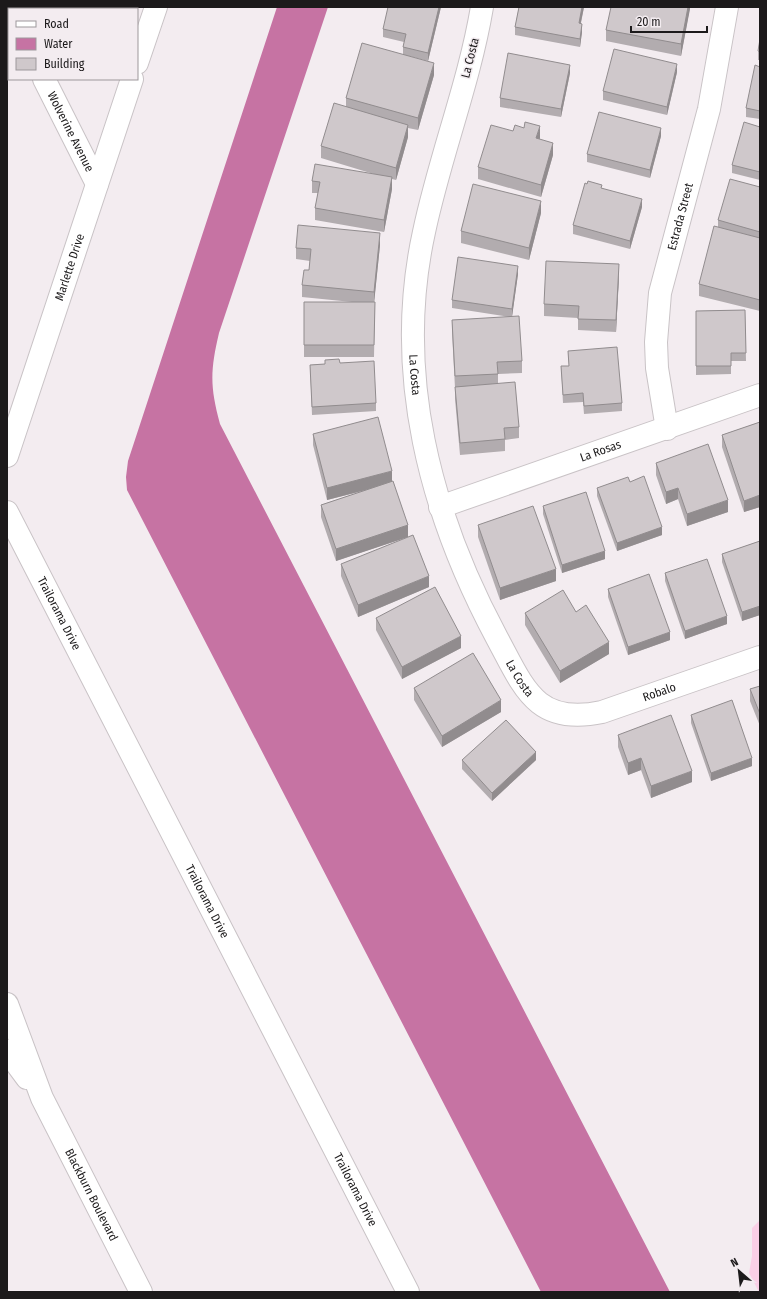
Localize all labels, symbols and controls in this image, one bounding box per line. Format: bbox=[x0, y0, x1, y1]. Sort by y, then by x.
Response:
legend bbox=[8, 8, 138, 80]
scale bar bbox=[631, 8, 707, 34]
text: 20 m bbox=[637, 15, 661, 29]
text: Road bbox=[44, 17, 69, 31]
street label: La Costa bbox=[458, 36, 482, 80]
text: Water bbox=[44, 37, 73, 51]
text: Building bbox=[44, 57, 85, 71]
street label: Wolverine Avenue bbox=[45, 89, 97, 174]
street label: Estrada Street bbox=[665, 181, 696, 252]
street label: Marlette Drive bbox=[52, 232, 87, 302]
street label: La Costa bbox=[406, 354, 423, 396]
street label: La Rosas bbox=[578, 437, 623, 464]
street label: Trailorama Drive bbox=[34, 574, 84, 652]
street label: La Costa bbox=[503, 658, 537, 700]
street label: Robalo bbox=[641, 680, 678, 704]
street label: Trailorama Drive bbox=[183, 863, 232, 941]
street label: Blackburn Boulevard bbox=[62, 1146, 121, 1243]
street label: Trailorama Drive bbox=[331, 1151, 380, 1229]
north arrow bbox=[719, 1251, 759, 1291]
text: N bbox=[729, 1255, 741, 1270]

